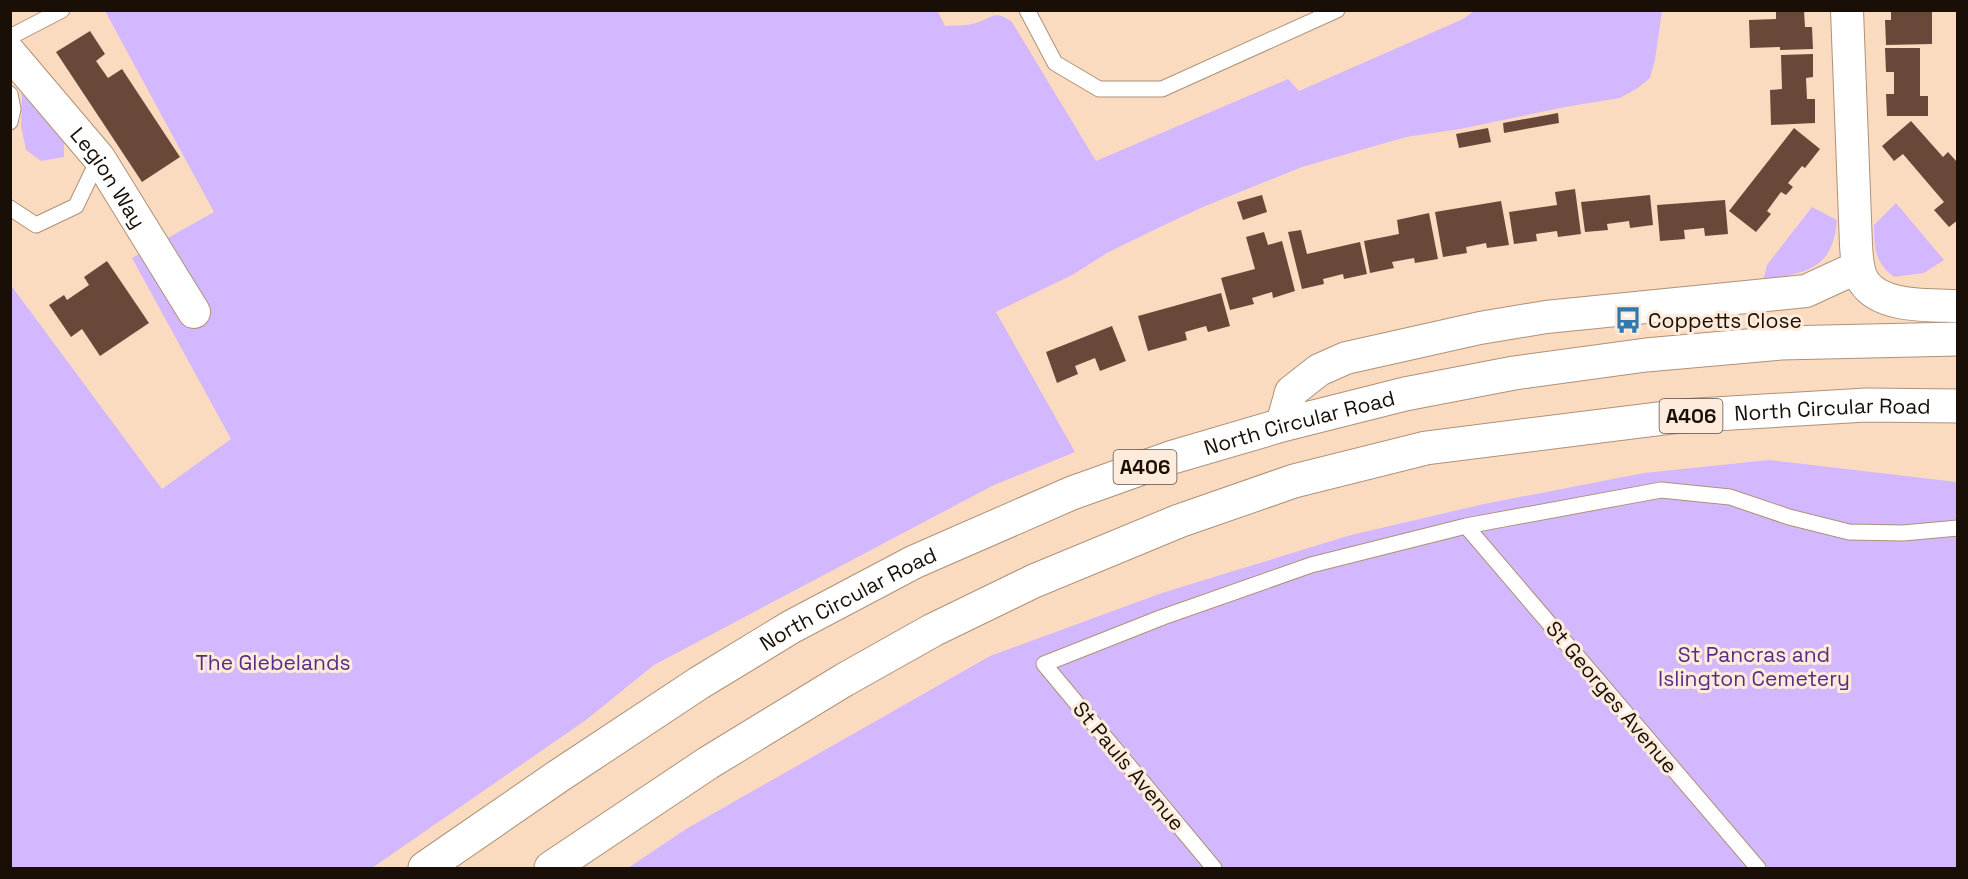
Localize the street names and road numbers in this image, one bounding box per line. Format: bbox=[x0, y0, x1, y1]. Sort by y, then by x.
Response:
street label: Legion Way bbox=[65, 121, 152, 233]
street label: North Circular Road bbox=[1201, 384, 1397, 461]
street label: North Circular Road bbox=[1734, 391, 1931, 426]
road number: A406 bbox=[1660, 399, 1722, 433]
road number: A406 bbox=[1114, 450, 1176, 484]
street label: North Circular Road bbox=[754, 540, 940, 657]
street label: St Georges Avenue bbox=[1540, 615, 1684, 779]
street label: St Pauls Avenue bbox=[1067, 696, 1191, 836]

